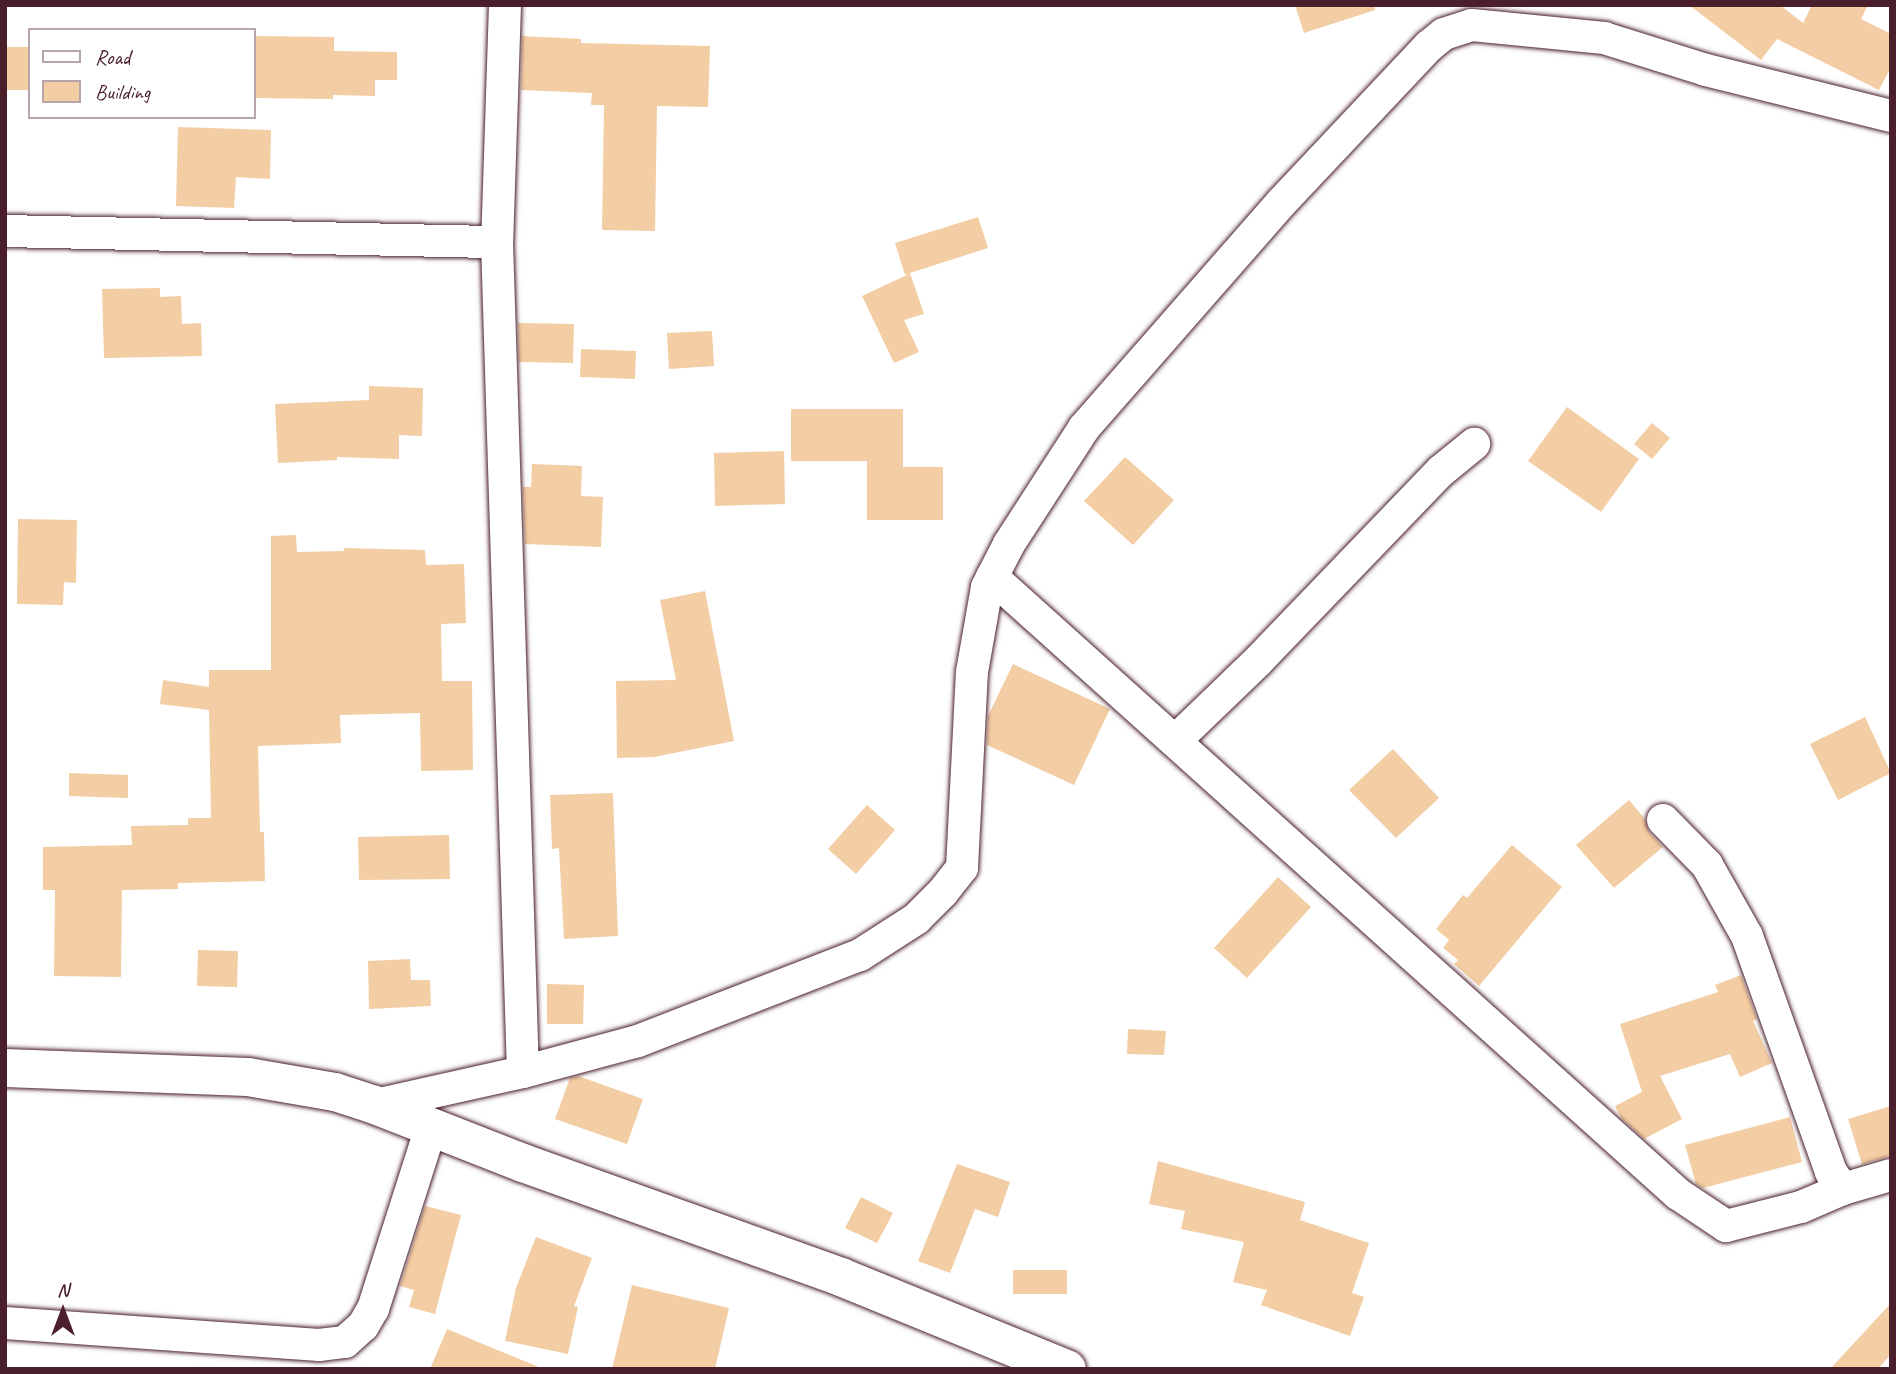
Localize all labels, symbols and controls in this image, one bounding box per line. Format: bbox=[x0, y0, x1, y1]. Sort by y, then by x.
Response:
legend bbox=[28, 28, 256, 119]
text: Road bbox=[95, 44, 130, 70]
text: Building bbox=[95, 79, 150, 105]
north arrow bbox=[28, 1276, 98, 1346]
text: N bbox=[57, 1278, 69, 1302]

